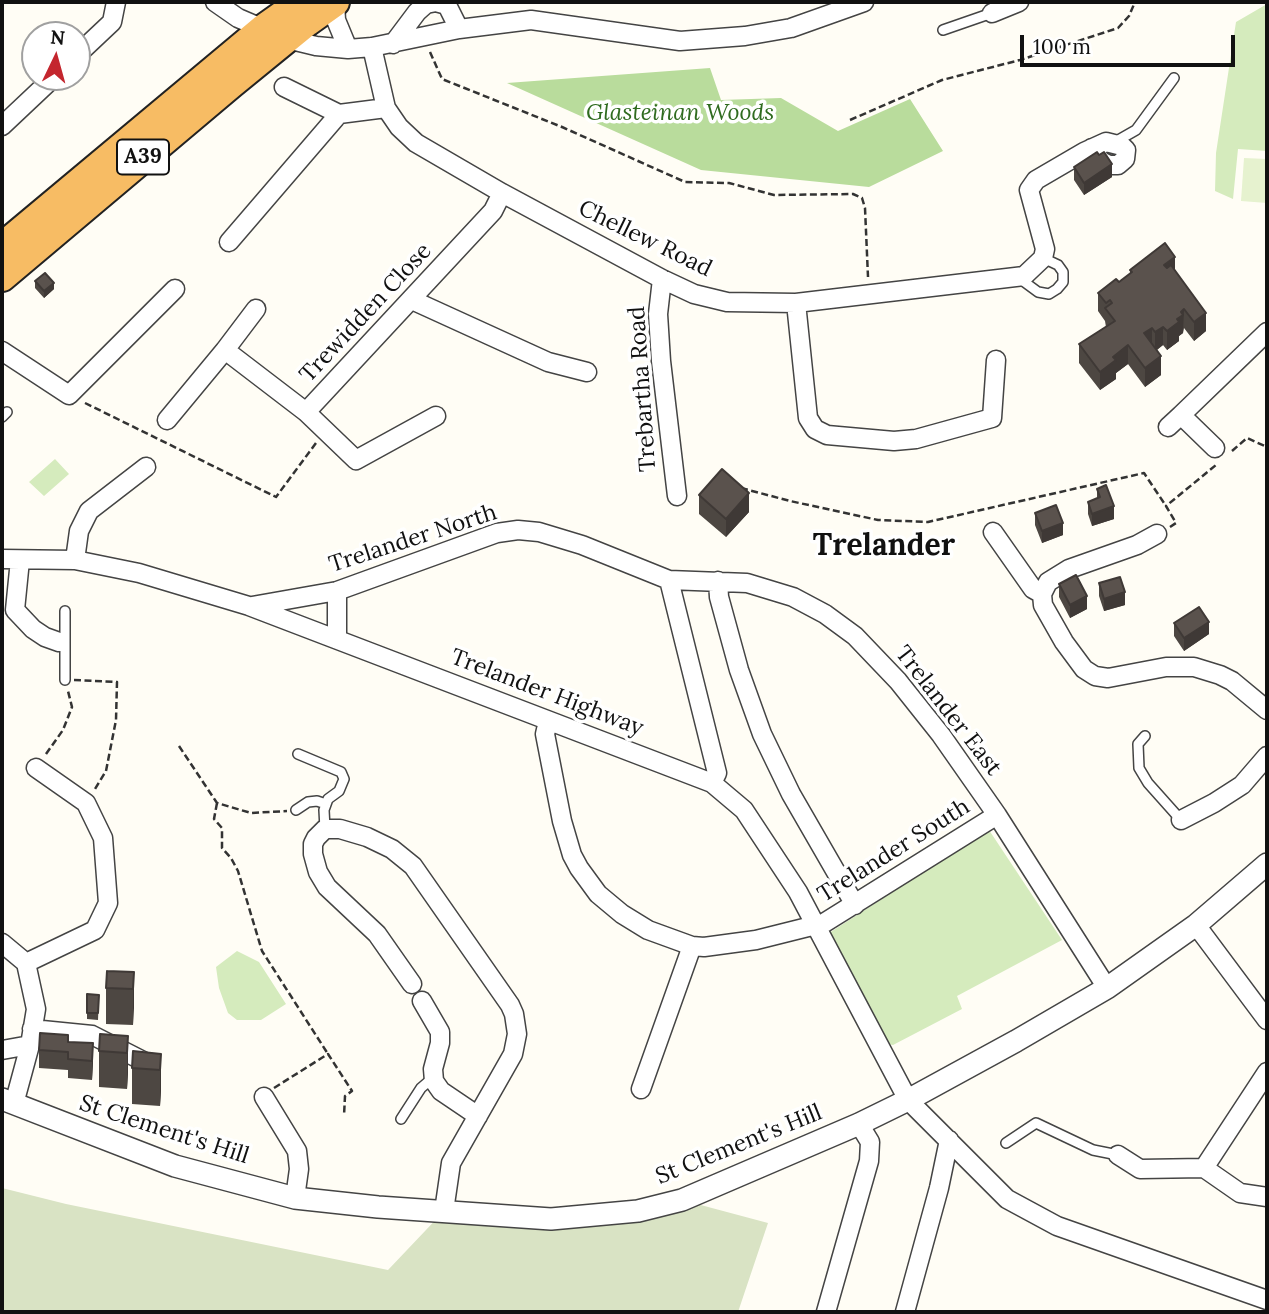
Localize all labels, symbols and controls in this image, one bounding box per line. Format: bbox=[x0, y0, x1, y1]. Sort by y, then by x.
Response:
north arrow bbox=[21, 21, 91, 91]
scale bar bbox=[1024, 21, 1239, 65]
text: N bbox=[49, 24, 66, 50]
text: 100 m bbox=[1033, 33, 1091, 60]
park label: Glasteinan Woods bbox=[586, 99, 774, 127]
road number: A39 bbox=[117, 140, 169, 174]
street label: Chellew Road bbox=[574, 195, 716, 283]
street label: Trewidden Close bbox=[294, 238, 438, 388]
street label: Trebartha Road bbox=[623, 305, 663, 473]
street label: Trelander North bbox=[326, 499, 500, 579]
district label: Trelander bbox=[813, 528, 955, 564]
street label: Trelander East bbox=[889, 641, 1007, 781]
street label: Trelander Highway bbox=[447, 644, 647, 742]
street label: Trelander South bbox=[813, 793, 975, 909]
street label: St Clement's Hill bbox=[76, 1090, 252, 1170]
street label: St Clement's Hill bbox=[652, 1099, 826, 1191]

